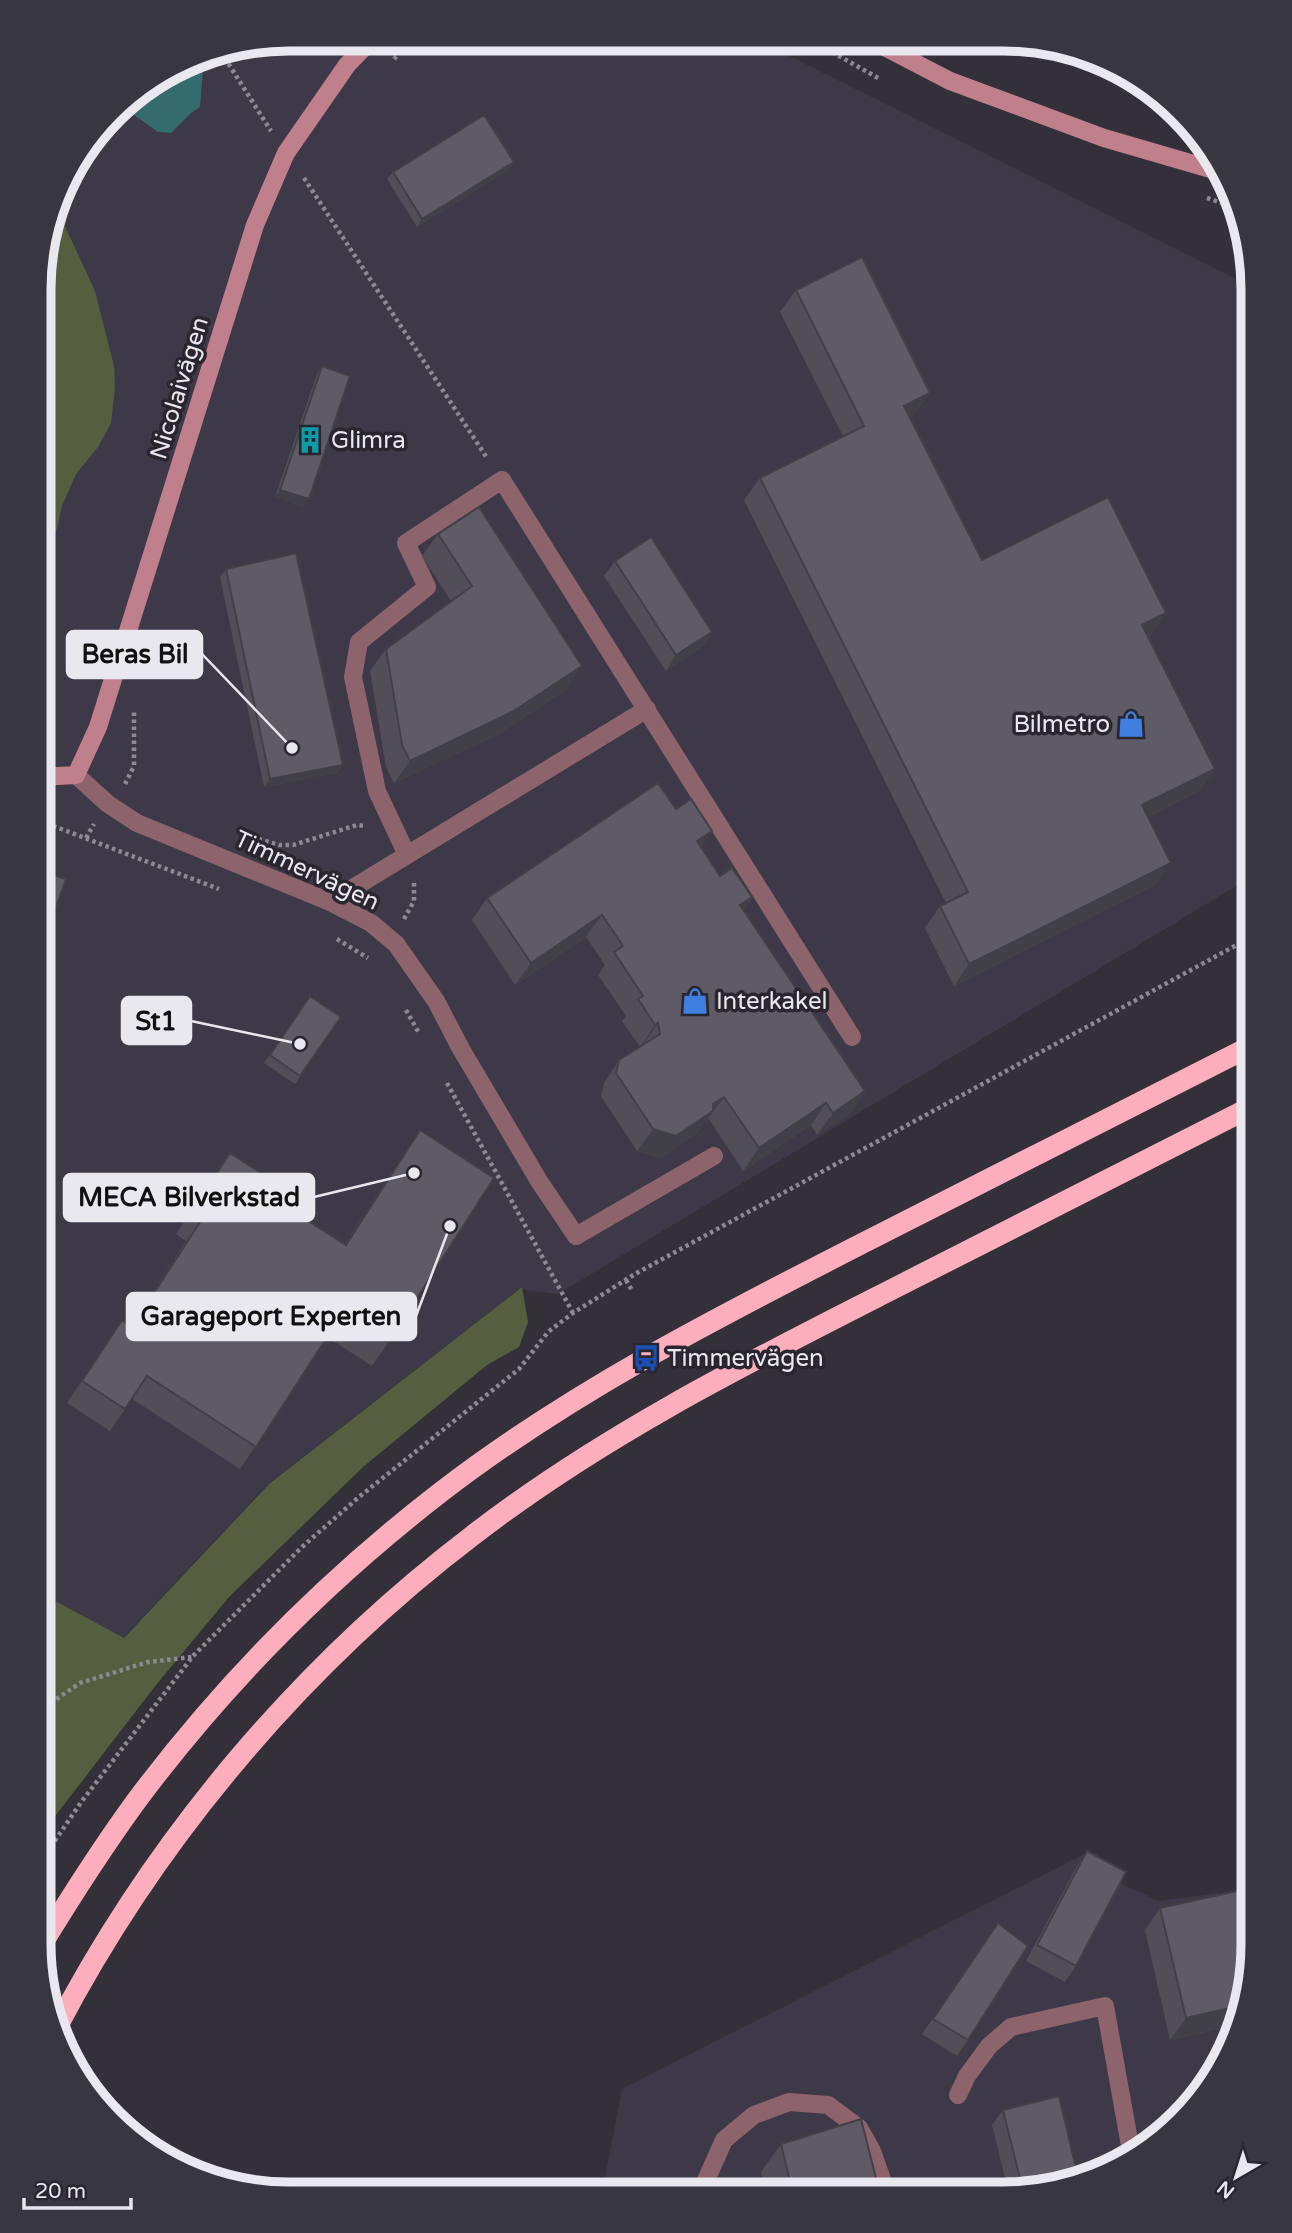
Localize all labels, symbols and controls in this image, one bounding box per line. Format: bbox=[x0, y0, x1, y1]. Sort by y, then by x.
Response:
street label: Nicolaivägen bbox=[144, 314, 215, 463]
building icon: Glimra bbox=[295, 425, 325, 455]
place label: Glimra bbox=[331, 426, 406, 455]
callout: Beras Bil bbox=[67, 631, 202, 678]
text: Beras Bil bbox=[81, 639, 189, 670]
shop icon: Bilmetro bbox=[1116, 709, 1146, 739]
place label: Bilmetro bbox=[1013, 710, 1110, 739]
street label: Timmervägen bbox=[230, 824, 384, 917]
shop icon: Interkakel bbox=[680, 986, 710, 1016]
place label: Interkakel bbox=[716, 987, 827, 1016]
callout: St1 bbox=[122, 997, 191, 1044]
text: St1 bbox=[135, 1006, 177, 1037]
callout: MECA Bilverkstad bbox=[64, 1174, 314, 1221]
text: MECA Bilverkstad bbox=[78, 1182, 300, 1213]
callout: Garageport Experten bbox=[127, 1293, 416, 1340]
text: Garageport Experten bbox=[141, 1301, 401, 1332]
bus stop icon: Timmervägen bbox=[631, 1343, 661, 1373]
place label: Timmervägen bbox=[667, 1344, 824, 1373]
north arrow bbox=[1201, 2142, 1271, 2212]
scale bar bbox=[24, 2166, 131, 2210]
text: N bbox=[1213, 2176, 1239, 2203]
text: 20 m bbox=[35, 2179, 86, 2204]

